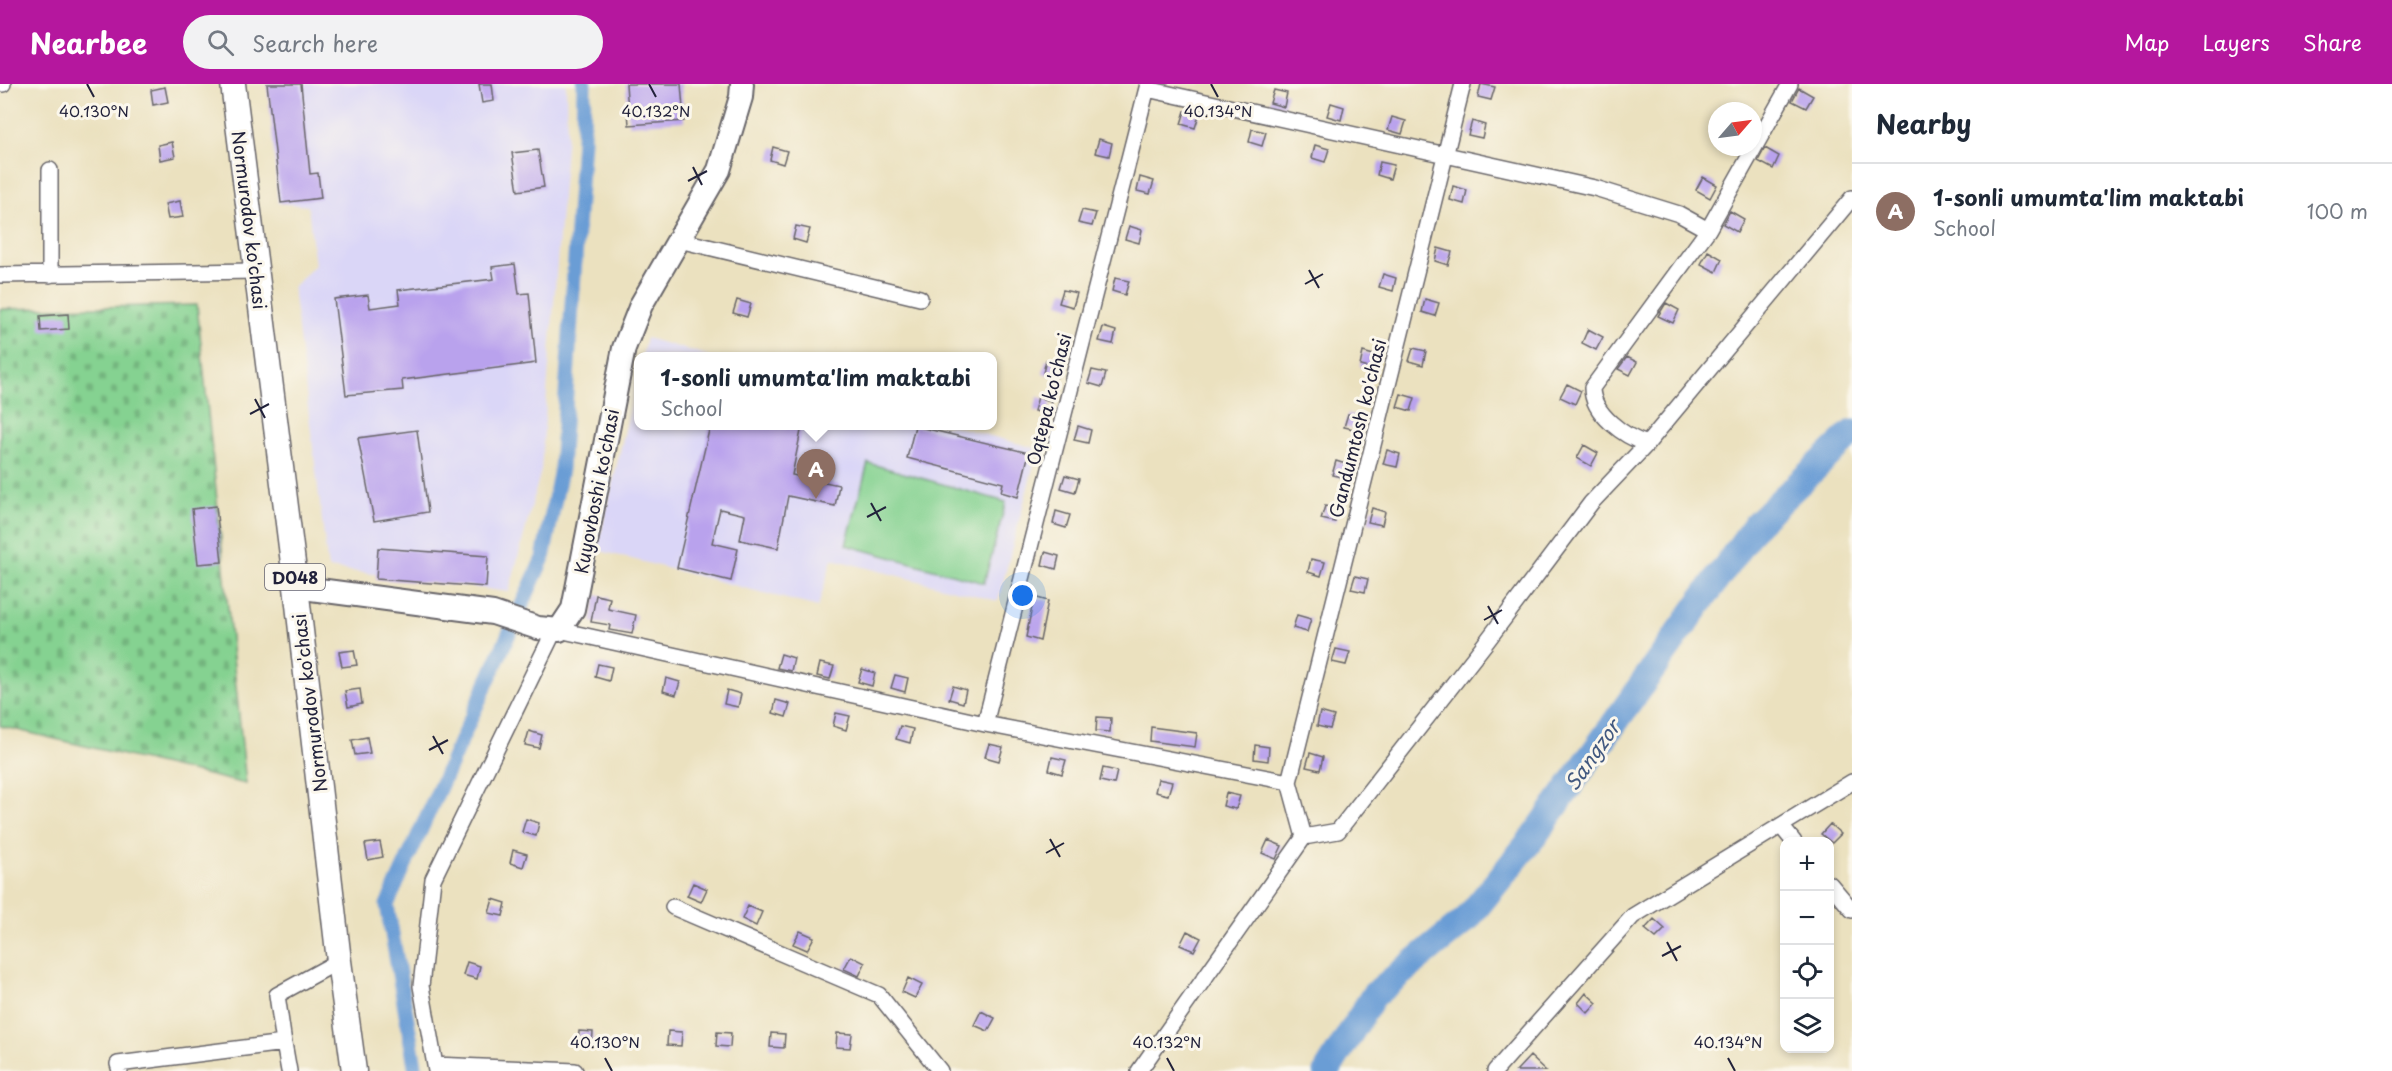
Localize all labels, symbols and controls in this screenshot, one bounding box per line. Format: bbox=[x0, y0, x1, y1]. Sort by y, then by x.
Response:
search box bbox=[183, 15, 603, 69]
text: Nearbee bbox=[30, 21, 147, 64]
icon: search bbox=[204, 26, 237, 59]
text: Search here bbox=[252, 26, 378, 59]
text: Map bbox=[2125, 26, 2169, 58]
text: Layers bbox=[2202, 26, 2270, 58]
text: Share bbox=[2303, 26, 2362, 58]
text: 40.130°N bbox=[59, 99, 129, 122]
text: 40.132°N bbox=[621, 99, 691, 122]
text: 40.134°N bbox=[1184, 99, 1252, 122]
north arrow bbox=[1708, 102, 1762, 156]
text: Nearby bbox=[1876, 104, 1971, 143]
street label: Normurodov ko'chasi bbox=[226, 129, 274, 311]
text: 1-sonli umumta'lim maktabi bbox=[1933, 180, 2244, 213]
text: A bbox=[1888, 196, 1903, 226]
text: 100 m bbox=[2307, 196, 2368, 226]
text: School bbox=[1933, 213, 1996, 243]
street label: Oqtepa ko'chasi bbox=[1019, 330, 1077, 468]
street label: Gandumtosh ko'chasi bbox=[1322, 336, 1392, 520]
popup bbox=[634, 352, 997, 430]
text: 1-sonli umumta'lim maktabi bbox=[660, 360, 971, 393]
text: School bbox=[660, 393, 723, 423]
street label: Kuyovboshi ko'chasi bbox=[567, 406, 625, 576]
pin: A bbox=[796, 450, 836, 499]
road number: D048 bbox=[265, 564, 325, 590]
your location bbox=[1008, 581, 1037, 610]
street label: Normurodov ko'chasi bbox=[285, 612, 333, 794]
water label: Sangzor bbox=[1557, 712, 1629, 796]
map controls bbox=[1780, 837, 1834, 1053]
button: + bbox=[1780, 837, 1834, 891]
button: − bbox=[1780, 891, 1834, 945]
button: locate bbox=[1780, 945, 1834, 999]
button: layers bbox=[1780, 999, 1834, 1053]
text: 40.130°N bbox=[570, 1030, 640, 1053]
text: 40.132°N bbox=[1132, 1030, 1202, 1053]
text: 40.134°N bbox=[1694, 1030, 1762, 1053]

